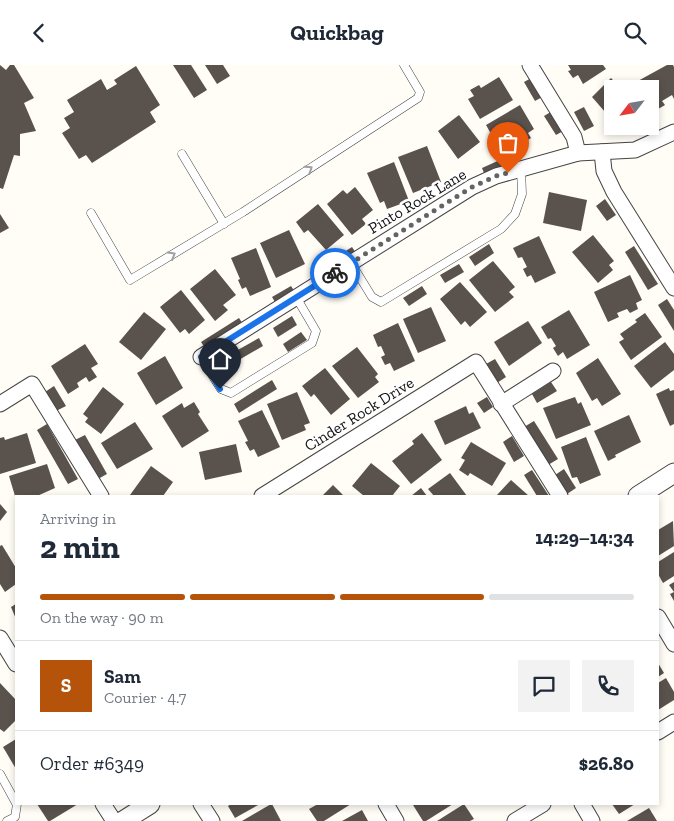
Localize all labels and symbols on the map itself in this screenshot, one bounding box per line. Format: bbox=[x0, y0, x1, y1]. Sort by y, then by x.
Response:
north arrow bbox=[604, 80, 659, 135]
pin bbox=[487, 122, 529, 173]
street label: Pinto Rock Lane bbox=[365, 164, 469, 238]
one-way arrow bbox=[304, 165, 313, 175]
courier bbox=[310, 248, 360, 298]
one-way arrow bbox=[166, 251, 175, 261]
pin bbox=[199, 338, 241, 389]
street label: Cinder Rock Drive bbox=[301, 373, 417, 455]

